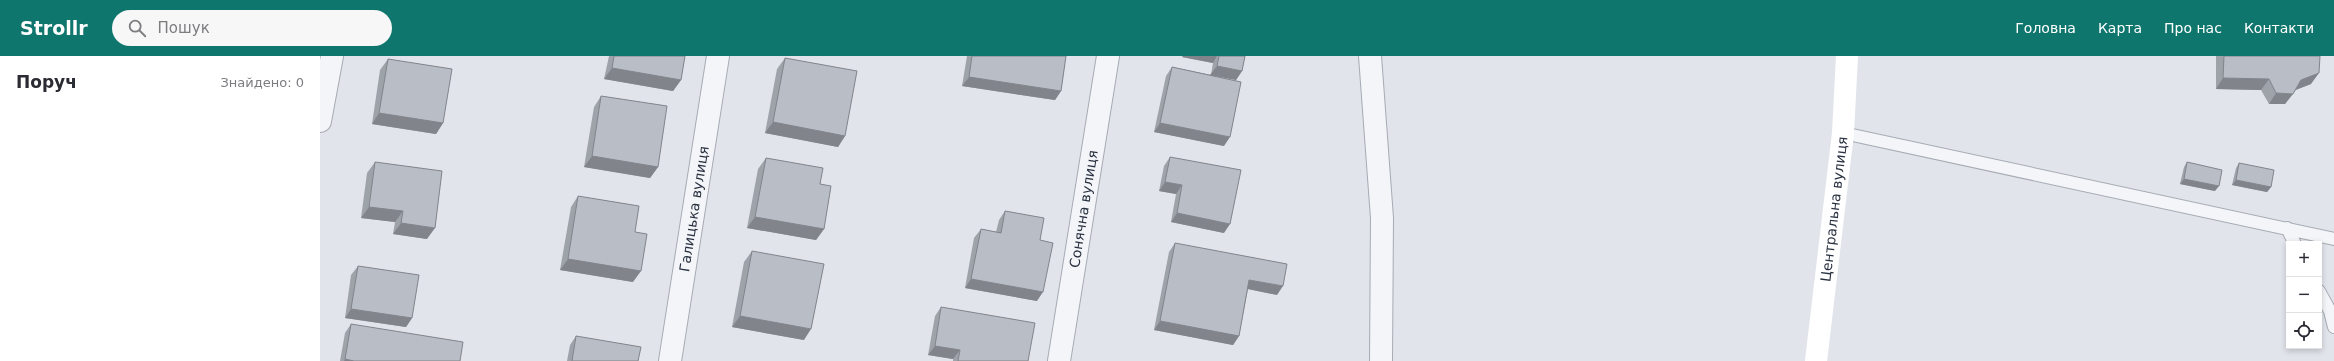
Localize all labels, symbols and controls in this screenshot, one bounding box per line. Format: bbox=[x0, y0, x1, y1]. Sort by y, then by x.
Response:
search box bbox=[112, 10, 392, 46]
text: Strollr bbox=[20, 17, 88, 39]
icon: search bbox=[126, 17, 148, 39]
text: Пошук bbox=[158, 19, 210, 37]
text: Головна bbox=[2015, 20, 2076, 36]
text: Карта bbox=[2098, 20, 2142, 36]
text: Про нас bbox=[2164, 20, 2222, 36]
text: Контакти bbox=[2244, 20, 2314, 36]
text: Поруч bbox=[16, 72, 77, 92]
text: Знайдено: 0 bbox=[221, 75, 304, 90]
street label: Центральна вулиця bbox=[1817, 135, 1851, 283]
street label: Галицька вулиця bbox=[676, 145, 712, 273]
street label: Сонячна вулиця bbox=[1066, 149, 1101, 269]
map controls bbox=[2286, 241, 2322, 349]
button: + bbox=[2286, 241, 2322, 277]
button: − bbox=[2286, 277, 2322, 313]
button: locate bbox=[2286, 313, 2322, 349]

